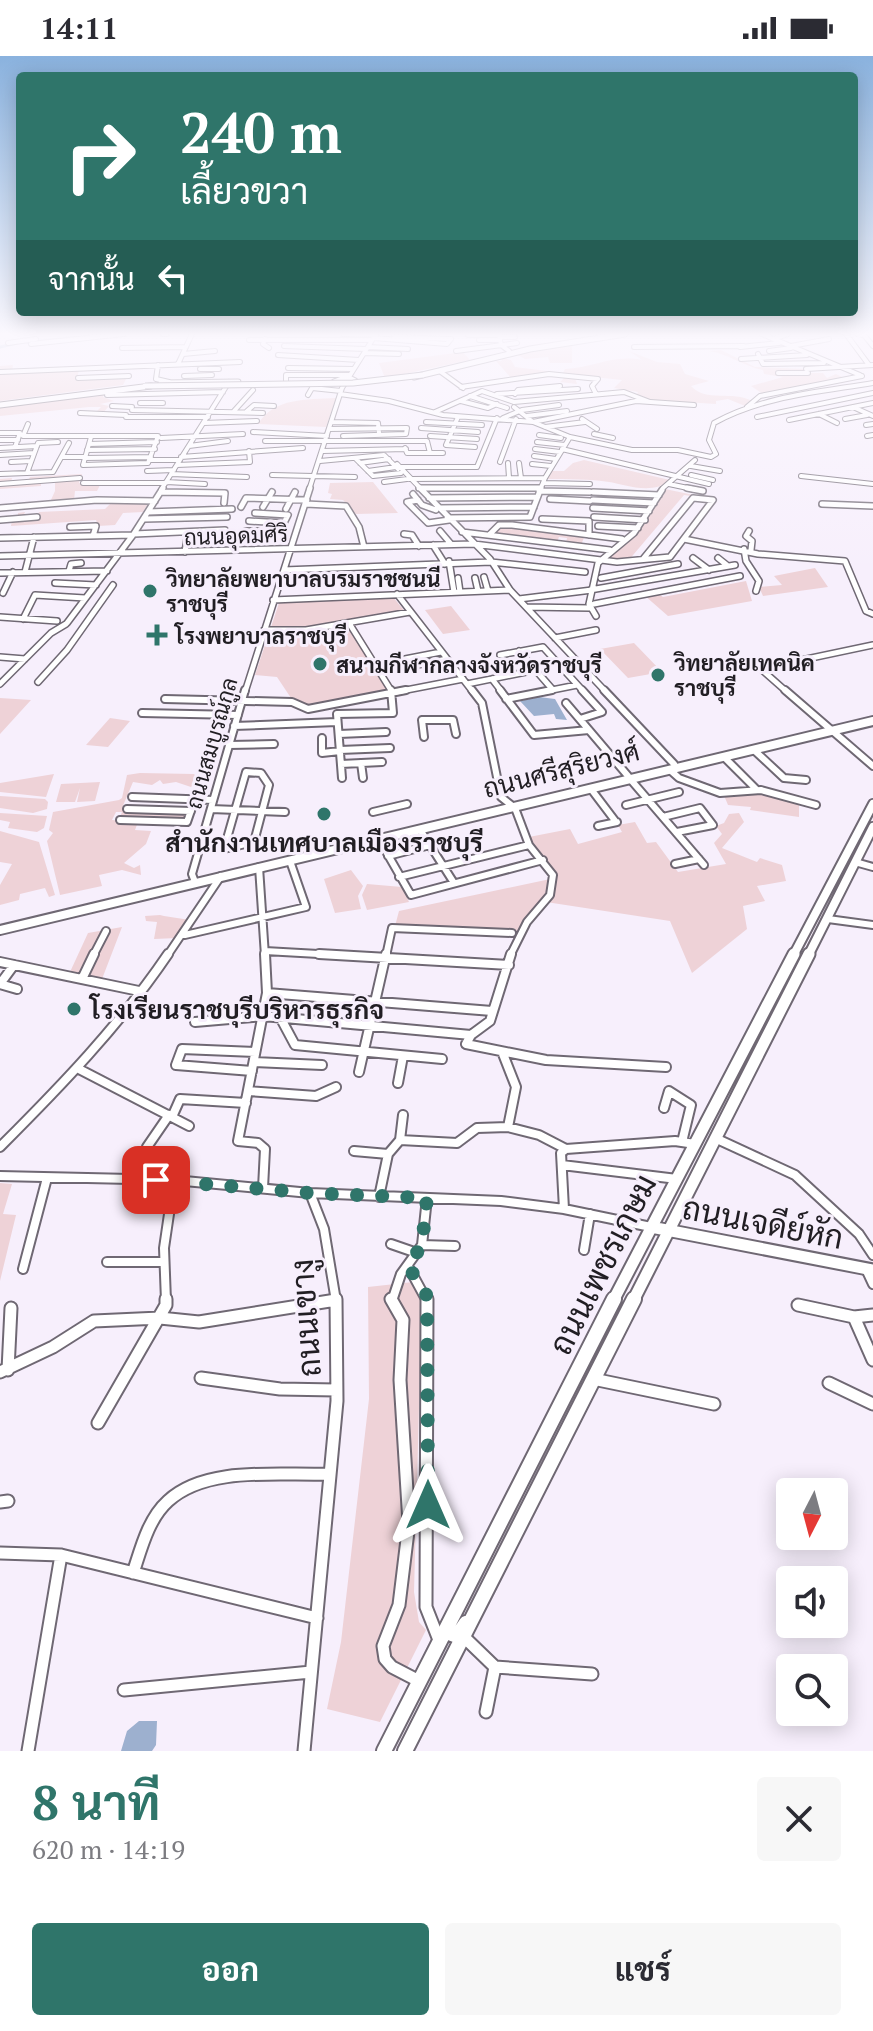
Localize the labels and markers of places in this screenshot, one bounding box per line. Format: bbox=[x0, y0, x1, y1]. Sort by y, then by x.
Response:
place label: วิทยาลัยพยาบาลบรมราชชนนี ราชบุรี bbox=[165, 564, 441, 620]
marker: วิทยาลัยพยาบาลบรมราชชนนี ราชบุรี bbox=[141, 582, 159, 600]
place label: โรงพยาบาลราชบุรี bbox=[173, 621, 346, 652]
marker: โรงพยาบาลราชบุรี bbox=[146, 624, 168, 646]
place label: วิทยาลัยเทคนิค ราชบุรี bbox=[673, 648, 815, 704]
place label: สนามกีฬากลางจังหวัดราชบุรี bbox=[336, 650, 602, 681]
marker: สนามกีฬากลางจังหวัดราชบุรี bbox=[311, 655, 329, 673]
marker: วิทยาลัยเทคนิค ราชบุรี bbox=[649, 666, 667, 684]
marker: สำนักงานเทศบาลเมืองราชบุรี bbox=[315, 805, 333, 823]
place label: สำนักงานเทศบาลเมืองราชบุรี bbox=[165, 825, 483, 861]
place label: โรงเรียนราชบุรีบริหารธุรกิจ bbox=[88, 992, 384, 1028]
marker: โรงเรียนราชบุรีบริหารธุรกิจ bbox=[65, 1000, 83, 1018]
pin bbox=[122, 1146, 190, 1214]

